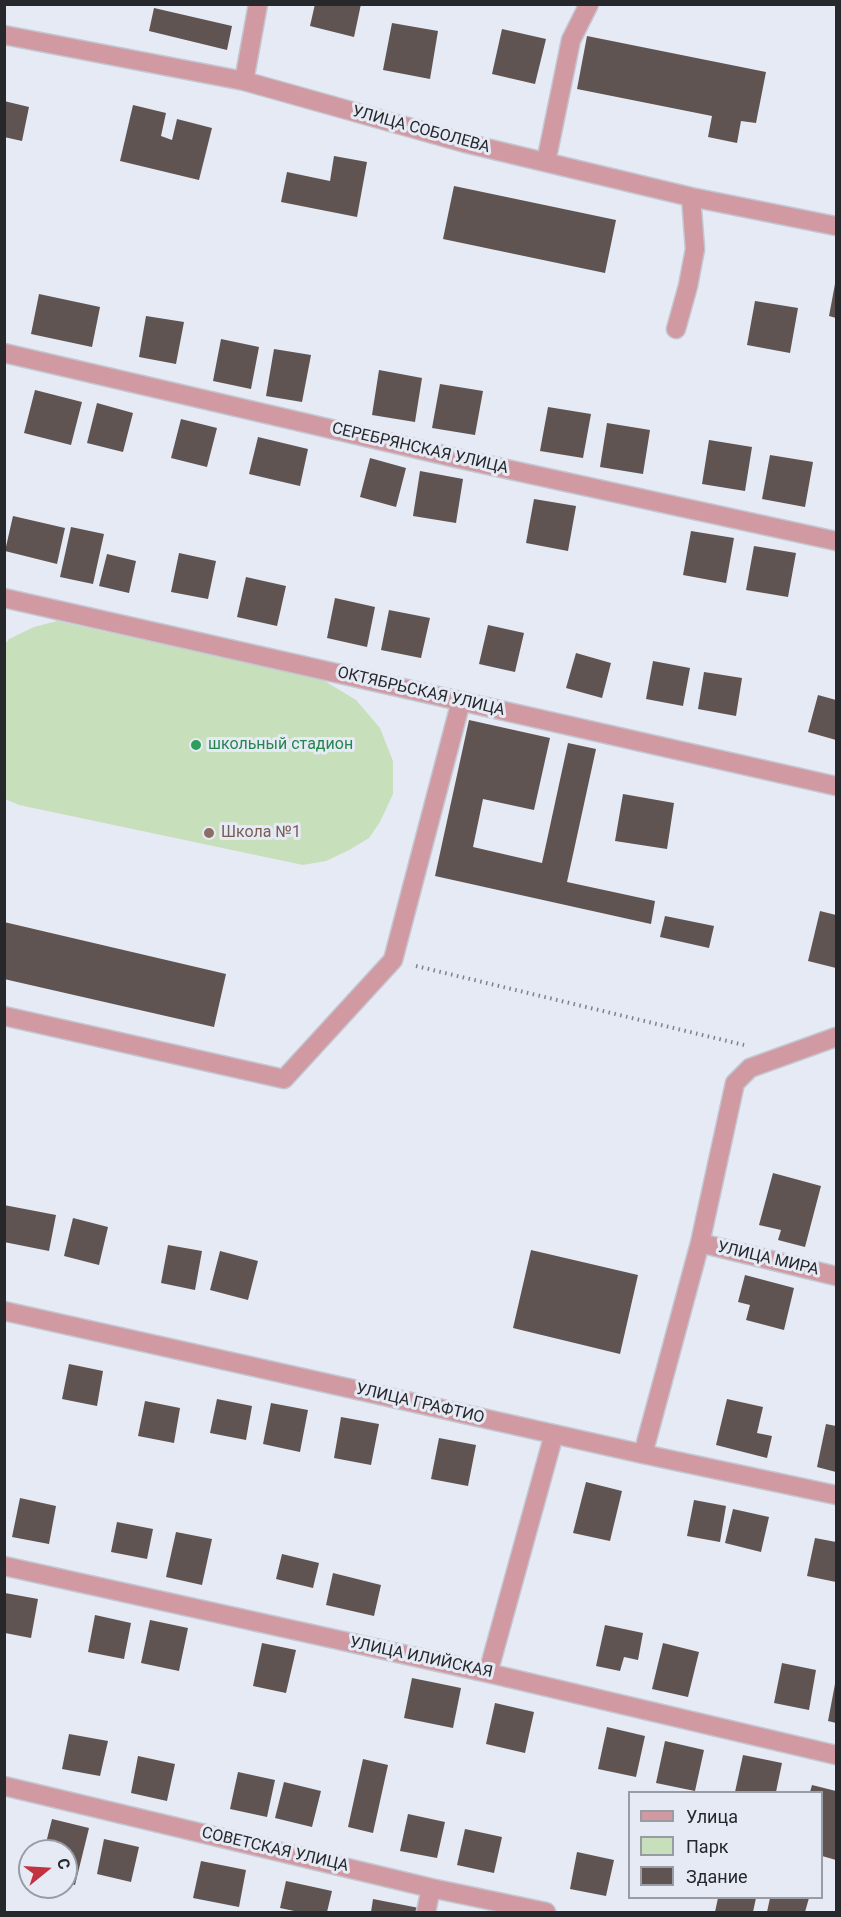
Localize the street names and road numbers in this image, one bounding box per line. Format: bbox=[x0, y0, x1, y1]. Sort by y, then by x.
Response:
street label: УЛИЦА СОБОЛЕВА bbox=[350, 102, 492, 158]
street label: СЕРЕБРЯНСКАЯ УЛИЦА bbox=[330, 419, 510, 479]
street label: ОКТЯБРЬСКАЯ УЛИЦА bbox=[335, 663, 507, 721]
street label: УЛИЦА МИРА bbox=[715, 1238, 821, 1280]
street label: УЛИЦА ГРАФТИО bbox=[354, 1380, 486, 1428]
street label: УЛИЦА ИЛИЙСКАЯ bbox=[348, 1633, 494, 1683]
street label: СОВЕТСКАЯ УЛИЦА bbox=[200, 1824, 350, 1876]

